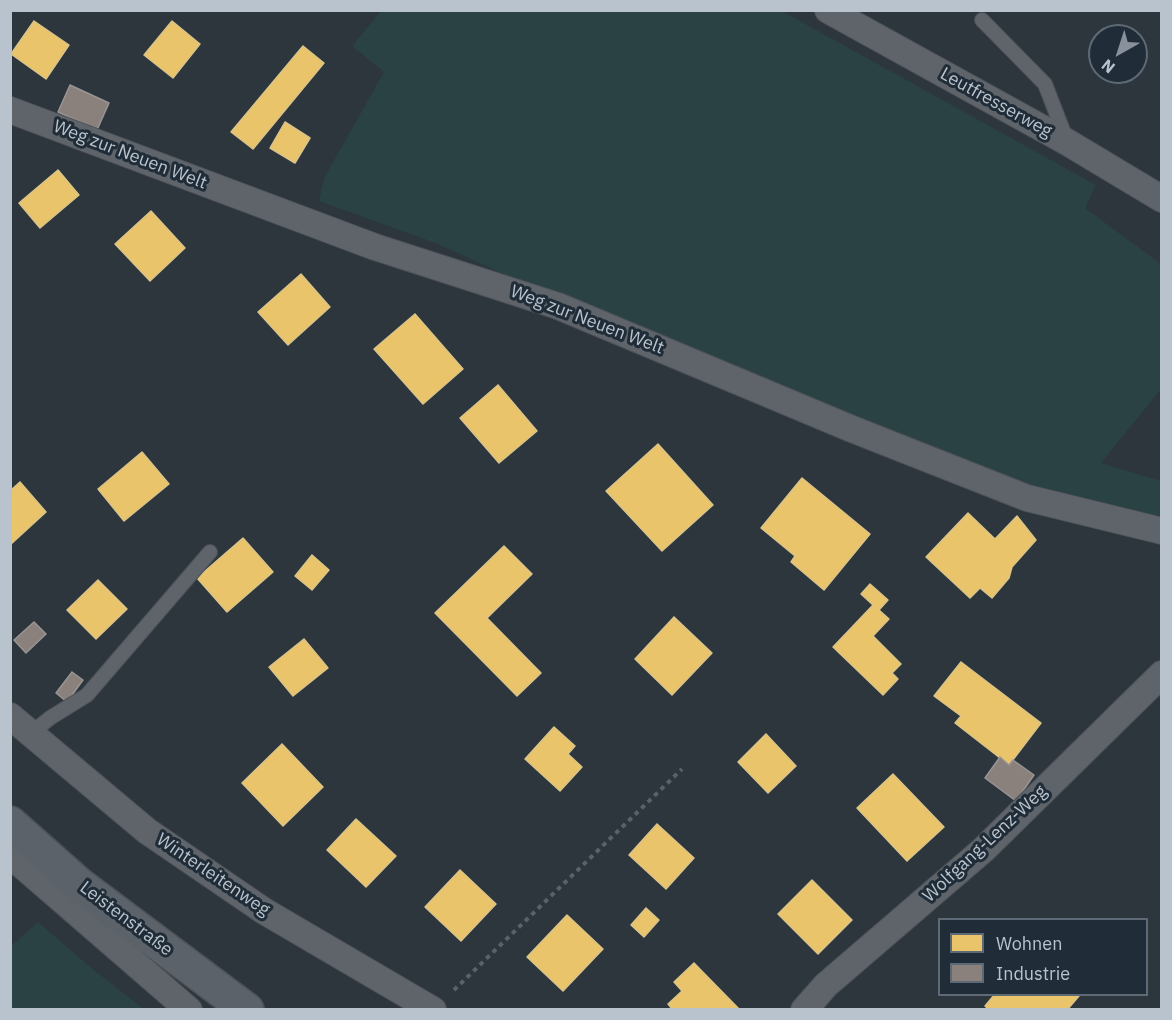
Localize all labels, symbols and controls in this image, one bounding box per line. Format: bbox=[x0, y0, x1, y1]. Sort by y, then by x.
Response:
north arrow bbox=[1088, 24, 1148, 84]
text: N bbox=[1097, 55, 1119, 78]
street label: Leutfresserweg bbox=[936, 63, 1056, 143]
street label: Weg zur Neuen Welt bbox=[50, 116, 210, 194]
street label: Weg zur Neuen Welt bbox=[507, 281, 667, 359]
street label: Wolfgang-Lenz-Weg bbox=[919, 781, 1051, 907]
street label: Winterleitenweg bbox=[152, 829, 274, 921]
street label: Leistenstraße bbox=[75, 877, 177, 961]
legend bbox=[938, 918, 1148, 996]
text: Wohnen bbox=[996, 932, 1062, 955]
text: Industrie bbox=[996, 962, 1070, 985]

